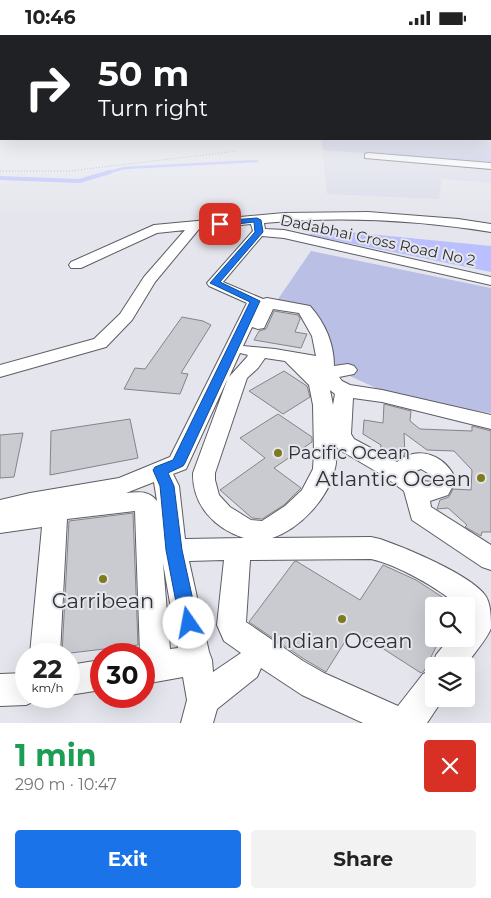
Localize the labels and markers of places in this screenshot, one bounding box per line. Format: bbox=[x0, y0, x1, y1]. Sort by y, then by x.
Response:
pin bbox=[199, 203, 241, 245]
place label: Pacific Ocean bbox=[288, 442, 410, 464]
marker: Pacific Ocean bbox=[272, 447, 284, 459]
place label: Atlantic Ocean bbox=[316, 466, 471, 491]
marker: Atlantic Ocean bbox=[475, 472, 487, 484]
marker: Carribean bbox=[97, 573, 109, 585]
place label: Carribean bbox=[52, 588, 154, 613]
marker: Indian Ocean bbox=[336, 613, 348, 625]
place label: Indian Ocean bbox=[272, 628, 412, 653]

